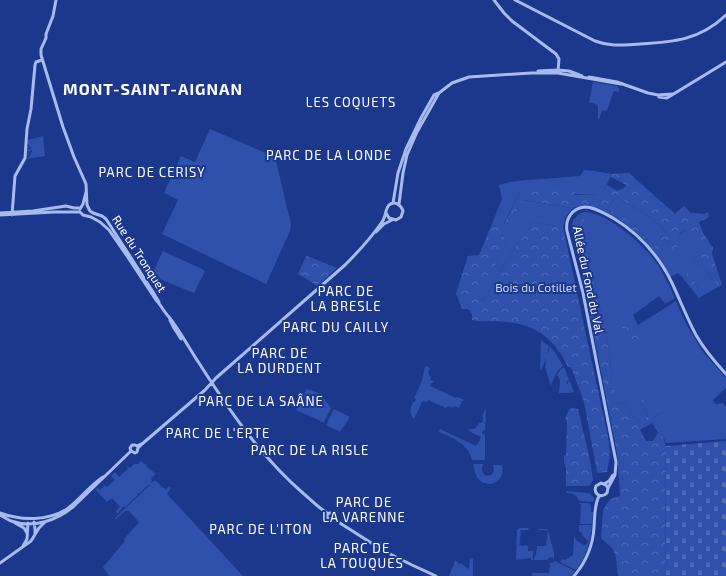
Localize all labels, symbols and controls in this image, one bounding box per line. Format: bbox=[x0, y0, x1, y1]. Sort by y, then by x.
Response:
district label: MONT-SAINT-AIGNAN bbox=[63, 79, 243, 98]
district label: LES COQUETS bbox=[306, 94, 396, 110]
district label: PARC DE LA LONDE bbox=[266, 147, 392, 163]
district label: PARC DE CERISY bbox=[98, 164, 206, 180]
street label: Rue du Tronquet bbox=[110, 213, 170, 295]
street label: Allée du Fond du Val bbox=[571, 225, 607, 335]
park label: Bois du Cotillet bbox=[495, 280, 577, 294]
district label: PARC DE LA BRESLE bbox=[311, 283, 381, 314]
district label: PARC DU CAILLY bbox=[283, 319, 389, 335]
district label: PARC DE LA DURDENT bbox=[237, 345, 323, 376]
district label: PARC DE LA SAÂNE bbox=[198, 393, 324, 409]
district label: PARC DE L'EPTE bbox=[166, 425, 270, 441]
district label: PARC DE LA RISLE bbox=[251, 442, 369, 458]
district label: PARC DE LA VARENNE bbox=[322, 494, 406, 525]
district label: PARC DE L'ITON bbox=[209, 521, 313, 537]
district label: PARC DE LA TOUQUES bbox=[320, 540, 404, 571]

